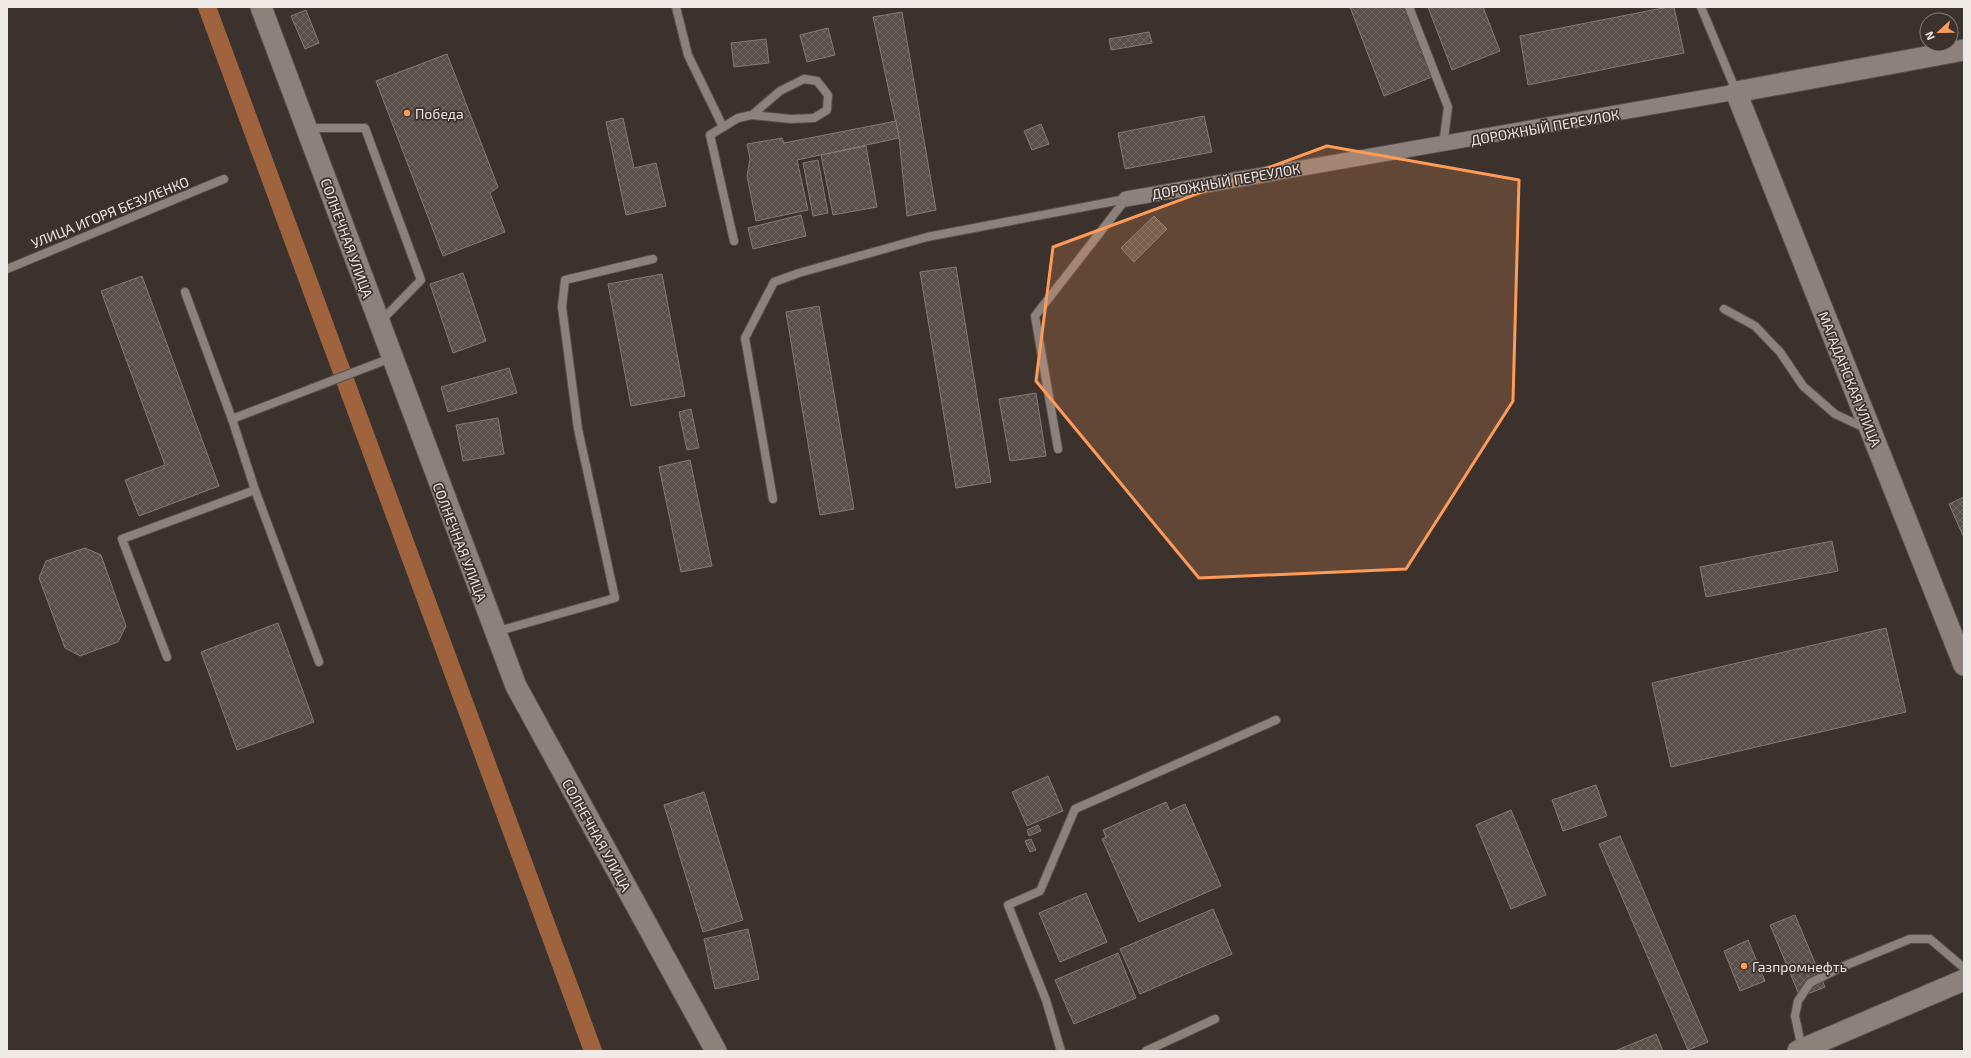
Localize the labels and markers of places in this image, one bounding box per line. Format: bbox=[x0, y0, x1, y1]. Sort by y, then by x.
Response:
place label: Победа bbox=[415, 105, 464, 122]
marker: Победа bbox=[402, 108, 412, 118]
place label: Газпромнефть bbox=[1752, 958, 1847, 975]
marker: Газпромнефть bbox=[1739, 961, 1749, 971]

